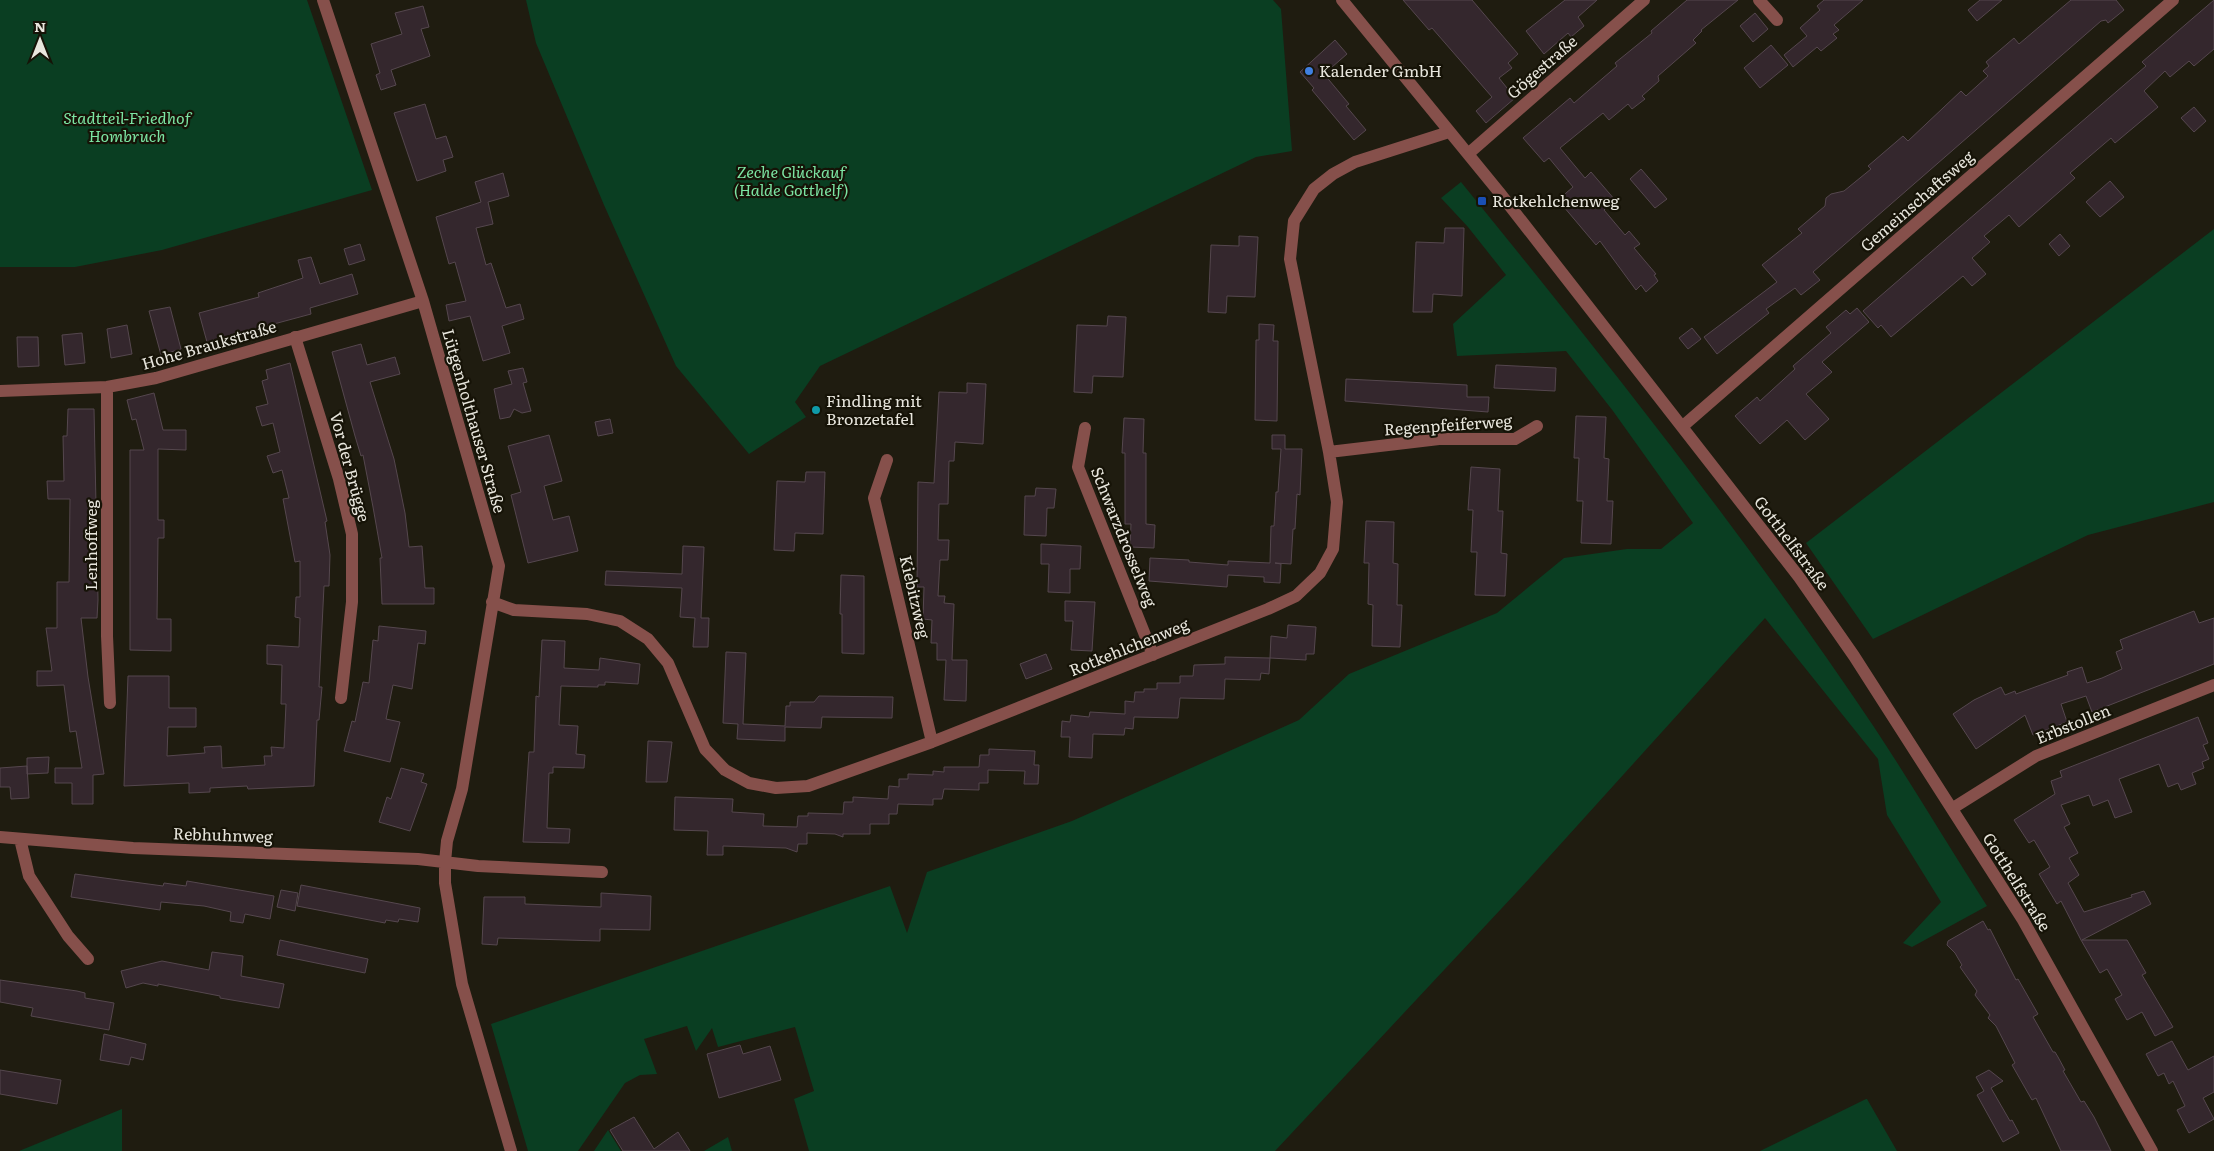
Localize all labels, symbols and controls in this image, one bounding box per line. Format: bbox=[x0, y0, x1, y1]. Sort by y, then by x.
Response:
north arrow bbox=[15, 15, 65, 65]
text: N bbox=[34, 16, 46, 36]
street label: Gögestraße bbox=[1501, 29, 1582, 104]
place label: Kalender GmbH bbox=[1319, 58, 1442, 82]
marker: Kalender GmbH bbox=[1303, 65, 1315, 77]
park label: Stadtteil-Friedhof Hombruch bbox=[63, 105, 193, 147]
street label: Gemeinschaftsweg bbox=[1854, 144, 1979, 256]
park label: Zeche Glückauf (Halde Gotthelf) bbox=[733, 159, 849, 201]
place label: Rotkehlchenweg bbox=[1492, 188, 1619, 212]
marker: Rotkehlchenweg bbox=[1476, 195, 1488, 207]
street label: Hohe Braukstraße bbox=[139, 313, 279, 375]
street label: Lütgenholthauser Straße bbox=[437, 326, 513, 516]
place label: Findling mit Bronzetafel bbox=[826, 388, 922, 430]
marker: Findling mit Bronzetafel bbox=[810, 404, 822, 416]
street label: Regenpfeiferweg bbox=[1383, 408, 1513, 440]
street label: Vor der Brügge bbox=[325, 409, 377, 524]
street label: Schwarzdrosselweg bbox=[1086, 463, 1164, 610]
street label: Gotthelfstraße bbox=[1749, 490, 1836, 595]
street label: Lenhoffweg bbox=[78, 499, 102, 591]
street label: Kiebitzweg bbox=[895, 553, 937, 641]
street label: Rotkehlchenweg bbox=[1065, 611, 1192, 681]
street label: Erbstollen bbox=[2032, 697, 2114, 749]
street label: Rebhuhnweg bbox=[173, 820, 273, 848]
street label: Gotthelfstraße bbox=[1978, 827, 2058, 936]

